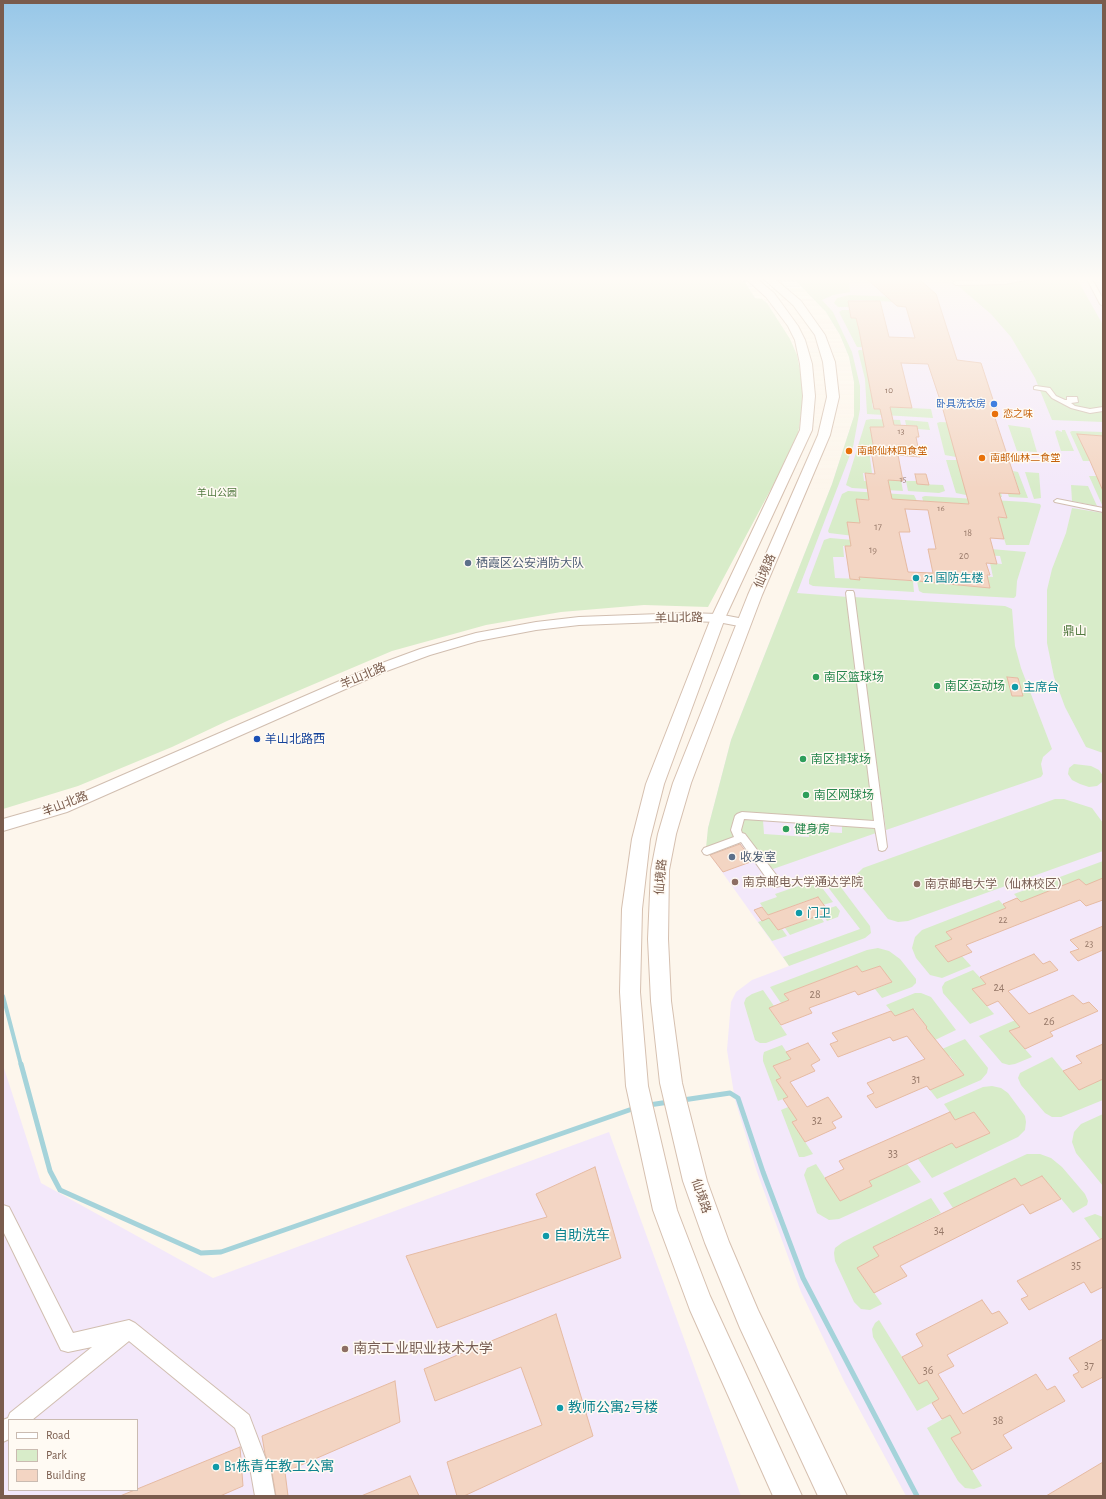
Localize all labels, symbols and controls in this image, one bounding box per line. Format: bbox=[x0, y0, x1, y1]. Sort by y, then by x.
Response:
house number: 10 bbox=[885, 385, 893, 395]
place label: 卧具洗衣房 bbox=[936, 398, 986, 410]
marker: 卧具洗衣房 bbox=[989, 399, 999, 409]
place label: 恋之味 bbox=[1003, 408, 1033, 420]
marker: 恋之味 bbox=[990, 409, 1000, 419]
house number: 13 bbox=[898, 426, 904, 436]
place label: 南邮仙林四食堂 bbox=[857, 445, 927, 457]
marker: 南邮仙林四食堂 bbox=[844, 446, 854, 456]
place label: 南邮仙林二食堂 bbox=[990, 452, 1060, 464]
marker: 南邮仙林二食堂 bbox=[977, 453, 987, 463]
house number: 15 bbox=[900, 474, 906, 484]
park label: 羊山公园 bbox=[197, 487, 237, 499]
house number: 16 bbox=[937, 503, 945, 513]
house number: 17 bbox=[874, 521, 882, 533]
house number: 18 bbox=[964, 527, 972, 539]
house number: 19 bbox=[869, 544, 877, 556]
house number: 20 bbox=[959, 550, 969, 562]
street label: 仙境路 bbox=[751, 552, 779, 590]
place label: 栖霞区公安消防大队 bbox=[476, 556, 584, 570]
marker: 栖霞区公安消防大队 bbox=[463, 558, 473, 568]
place label: 21 国防生楼 bbox=[924, 571, 984, 585]
marker: 21 国防生楼 bbox=[911, 573, 921, 583]
street label: 羊山北路 bbox=[655, 610, 703, 626]
park label: 鼎山 bbox=[1063, 624, 1087, 638]
street label: 羊山北路 bbox=[338, 660, 388, 692]
place label: 南区篮球场 bbox=[824, 670, 884, 684]
marker: 南区篮球场 bbox=[811, 672, 821, 682]
place label: 南区运动场 bbox=[945, 679, 1005, 693]
place label: 主席台 bbox=[1023, 680, 1059, 694]
marker: 南区运动场 bbox=[932, 681, 942, 691]
marker: 主席台 bbox=[1010, 682, 1020, 692]
place label: 羊山北路西 bbox=[265, 732, 325, 746]
marker: 羊山北路西 bbox=[252, 734, 262, 744]
place label: 南区排球场 bbox=[811, 752, 871, 766]
marker: 南区排球场 bbox=[798, 754, 808, 764]
place label: 南区网球场 bbox=[814, 788, 874, 802]
street label: 羊山北路 bbox=[40, 789, 90, 819]
marker: 南区网球场 bbox=[801, 790, 811, 800]
place label: 健身房 bbox=[794, 822, 830, 836]
marker: 健身房 bbox=[781, 824, 791, 834]
place label: 收发室 bbox=[740, 850, 776, 864]
marker: 收发室 bbox=[727, 852, 737, 862]
street label: 仙境路 bbox=[652, 858, 670, 896]
place label: 南京邮电大学通达学院 bbox=[743, 875, 863, 889]
marker: 南京邮电大学通达学院 bbox=[730, 877, 740, 887]
place label: 南京邮电大学（仙林校区） bbox=[925, 877, 1069, 891]
marker: 南京邮电大学（仙林校区） bbox=[912, 879, 922, 889]
place label: 门卫 bbox=[807, 906, 831, 920]
marker: 门卫 bbox=[794, 908, 804, 918]
house number: 22 bbox=[998, 914, 1008, 926]
house number: 23 bbox=[1085, 938, 1093, 950]
house number: 24 bbox=[993, 980, 1005, 994]
house number: 28 bbox=[809, 987, 821, 1001]
house number: 26 bbox=[1043, 1014, 1055, 1028]
house number: 31 bbox=[911, 1072, 921, 1086]
house number: 32 bbox=[812, 1113, 822, 1127]
house number: 33 bbox=[888, 1146, 898, 1160]
street label: 仙境路 bbox=[688, 1177, 714, 1215]
house number: 34 bbox=[934, 1223, 944, 1237]
place label: 自助洗车 bbox=[554, 1228, 610, 1244]
marker: 自助洗车 bbox=[541, 1231, 551, 1241]
house number: 35 bbox=[1071, 1258, 1081, 1272]
place label: 南京工业职业技术大学 bbox=[353, 1341, 493, 1357]
marker: 南京工业职业技术大学 bbox=[340, 1344, 350, 1354]
house number: 37 bbox=[1084, 1358, 1094, 1372]
house number: 36 bbox=[923, 1363, 933, 1377]
place label: 教师公寓2号楼 bbox=[568, 1400, 658, 1416]
marker: 教师公寓2号楼 bbox=[555, 1403, 565, 1413]
house number: 38 bbox=[993, 1413, 1003, 1427]
legend bbox=[8, 1419, 138, 1491]
text: Road bbox=[46, 1429, 70, 1441]
text: Park bbox=[46, 1449, 67, 1461]
place label: B1栋青年教工公寓 bbox=[224, 1459, 334, 1475]
marker: B1栋青年教工公寓 bbox=[211, 1462, 221, 1472]
text: Building bbox=[46, 1469, 86, 1481]

